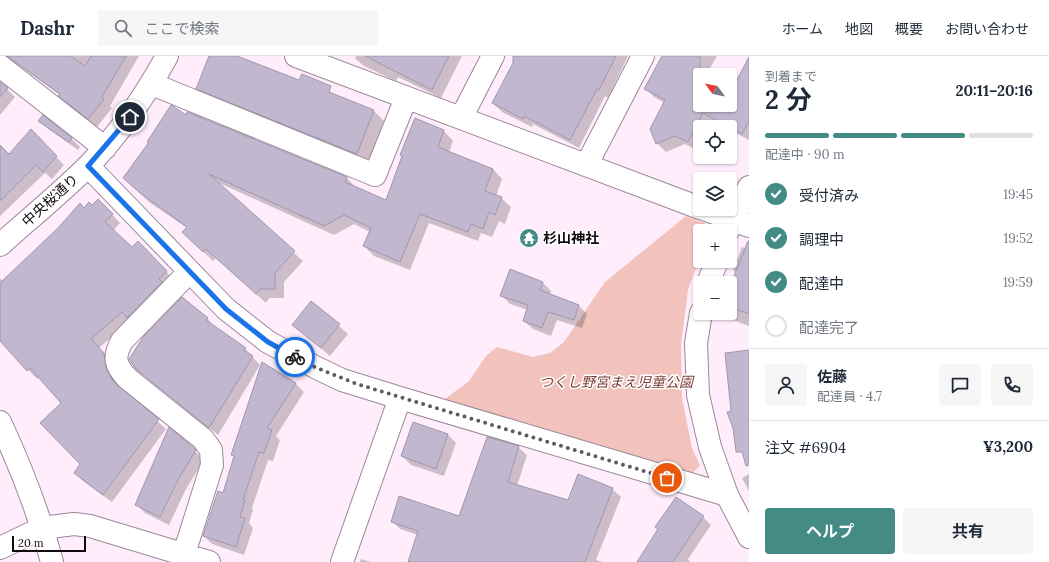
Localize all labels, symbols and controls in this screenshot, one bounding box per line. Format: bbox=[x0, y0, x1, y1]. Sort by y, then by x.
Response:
search box bbox=[98, 10, 378, 46]
text: Dashr bbox=[20, 16, 74, 40]
icon: search bbox=[112, 17, 134, 39]
text: ここで検索 bbox=[144, 19, 219, 38]
text: ホーム bbox=[781, 20, 823, 38]
text: 地図 bbox=[845, 20, 873, 38]
text: 概要 bbox=[895, 20, 923, 38]
text: お問い合わせ bbox=[945, 20, 1029, 38]
north arrow bbox=[693, 68, 737, 112]
map controls bbox=[693, 68, 737, 320]
text: 到着まで bbox=[765, 68, 817, 85]
text: 20:11–20:16 bbox=[956, 81, 1033, 100]
text: 2 分 bbox=[765, 83, 812, 116]
pin bbox=[113, 100, 147, 134]
icon: home bbox=[119, 106, 141, 128]
button: locate bbox=[693, 120, 737, 164]
text: 配達中 · 90 m bbox=[765, 146, 845, 163]
street label: 中央桜通り bbox=[18, 170, 82, 230]
button: layers bbox=[693, 172, 737, 216]
icon: check bbox=[765, 183, 787, 205]
text: 受付済み bbox=[799, 186, 859, 205]
text: 19:45 bbox=[1003, 186, 1033, 203]
button: + bbox=[693, 224, 737, 268]
temple icon: 杉山神社 bbox=[518, 227, 540, 249]
icon: check bbox=[765, 227, 787, 249]
place label: 杉山神社 bbox=[543, 229, 599, 247]
text: 調理中 bbox=[799, 230, 844, 249]
text: 19:52 bbox=[1003, 230, 1033, 247]
icon: check bbox=[765, 271, 787, 293]
text: 配達中 bbox=[799, 274, 844, 293]
text: 19:59 bbox=[1003, 274, 1033, 291]
button: − bbox=[693, 276, 737, 320]
text: 配達完了 bbox=[799, 318, 859, 337]
courier bbox=[275, 337, 315, 377]
icon: bike bbox=[284, 346, 306, 368]
button: person bbox=[765, 364, 807, 406]
button: chat bbox=[939, 364, 981, 406]
button: phone bbox=[991, 364, 1033, 406]
text: 佐藤 bbox=[817, 367, 847, 386]
park label: つくし野宮まえ児童公園 bbox=[539, 373, 695, 391]
text: 配達員 · 4.7 bbox=[817, 388, 882, 405]
text: ¥3,200 bbox=[983, 437, 1033, 456]
text: 注文 #6904 bbox=[765, 438, 846, 457]
pin bbox=[650, 461, 684, 495]
icon: bag bbox=[656, 467, 678, 489]
button: ヘルプ bbox=[765, 508, 895, 554]
button: 共有 bbox=[903, 508, 1033, 554]
scale bar bbox=[12, 534, 86, 553]
text: 20 m bbox=[18, 536, 43, 550]

